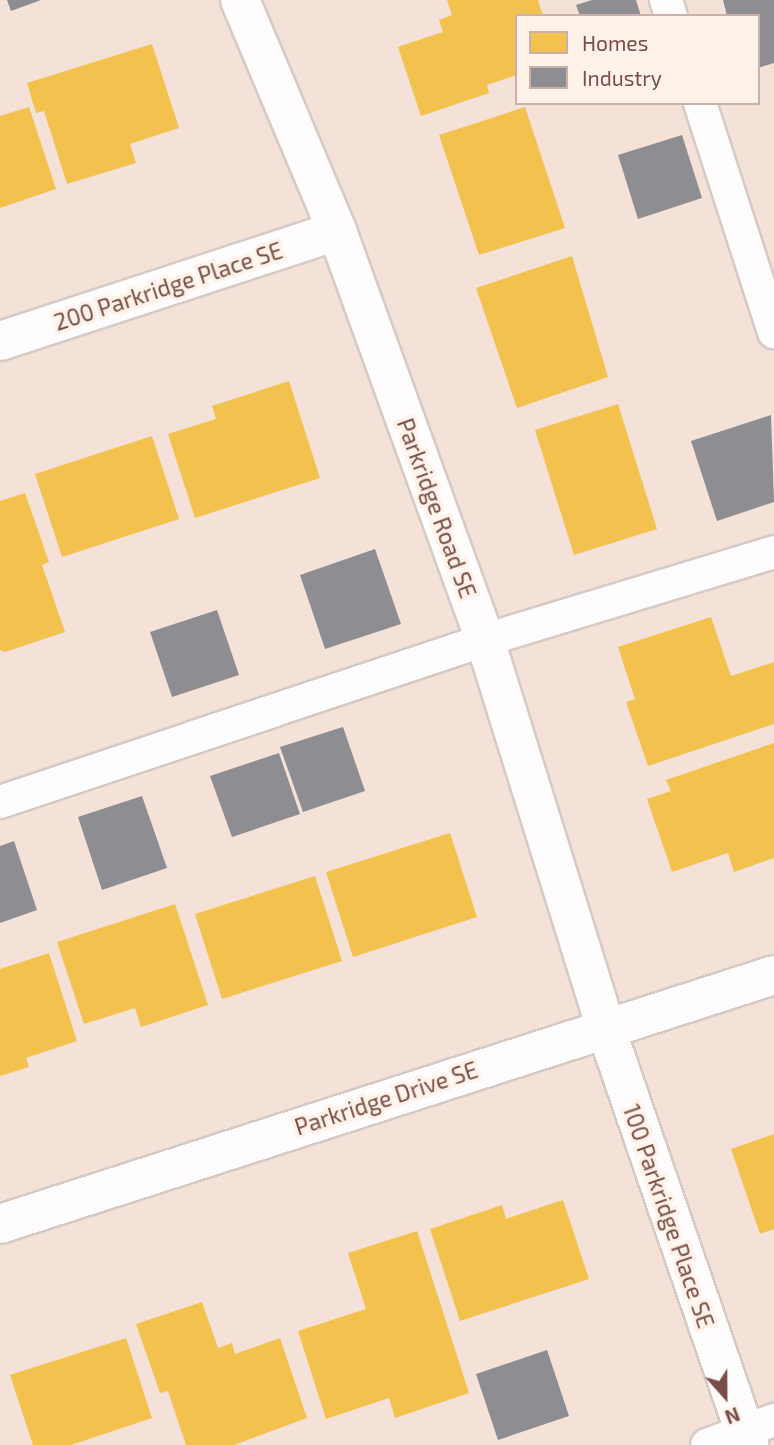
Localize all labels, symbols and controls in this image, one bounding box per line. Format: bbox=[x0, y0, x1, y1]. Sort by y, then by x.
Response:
legend bbox=[515, 14, 760, 105]
text: Homes bbox=[582, 30, 648, 55]
text: Industry bbox=[582, 65, 662, 90]
street label: 200 Parkridge Place SE bbox=[50, 236, 286, 336]
street label: Parkridge Road SE bbox=[392, 414, 482, 602]
street label: Parkridge Drive SE bbox=[291, 1055, 481, 1141]
street label: 100 Parkridge Place SE bbox=[618, 1101, 720, 1331]
north arrow bbox=[690, 1361, 760, 1431]
text: N bbox=[722, 1403, 743, 1429]

